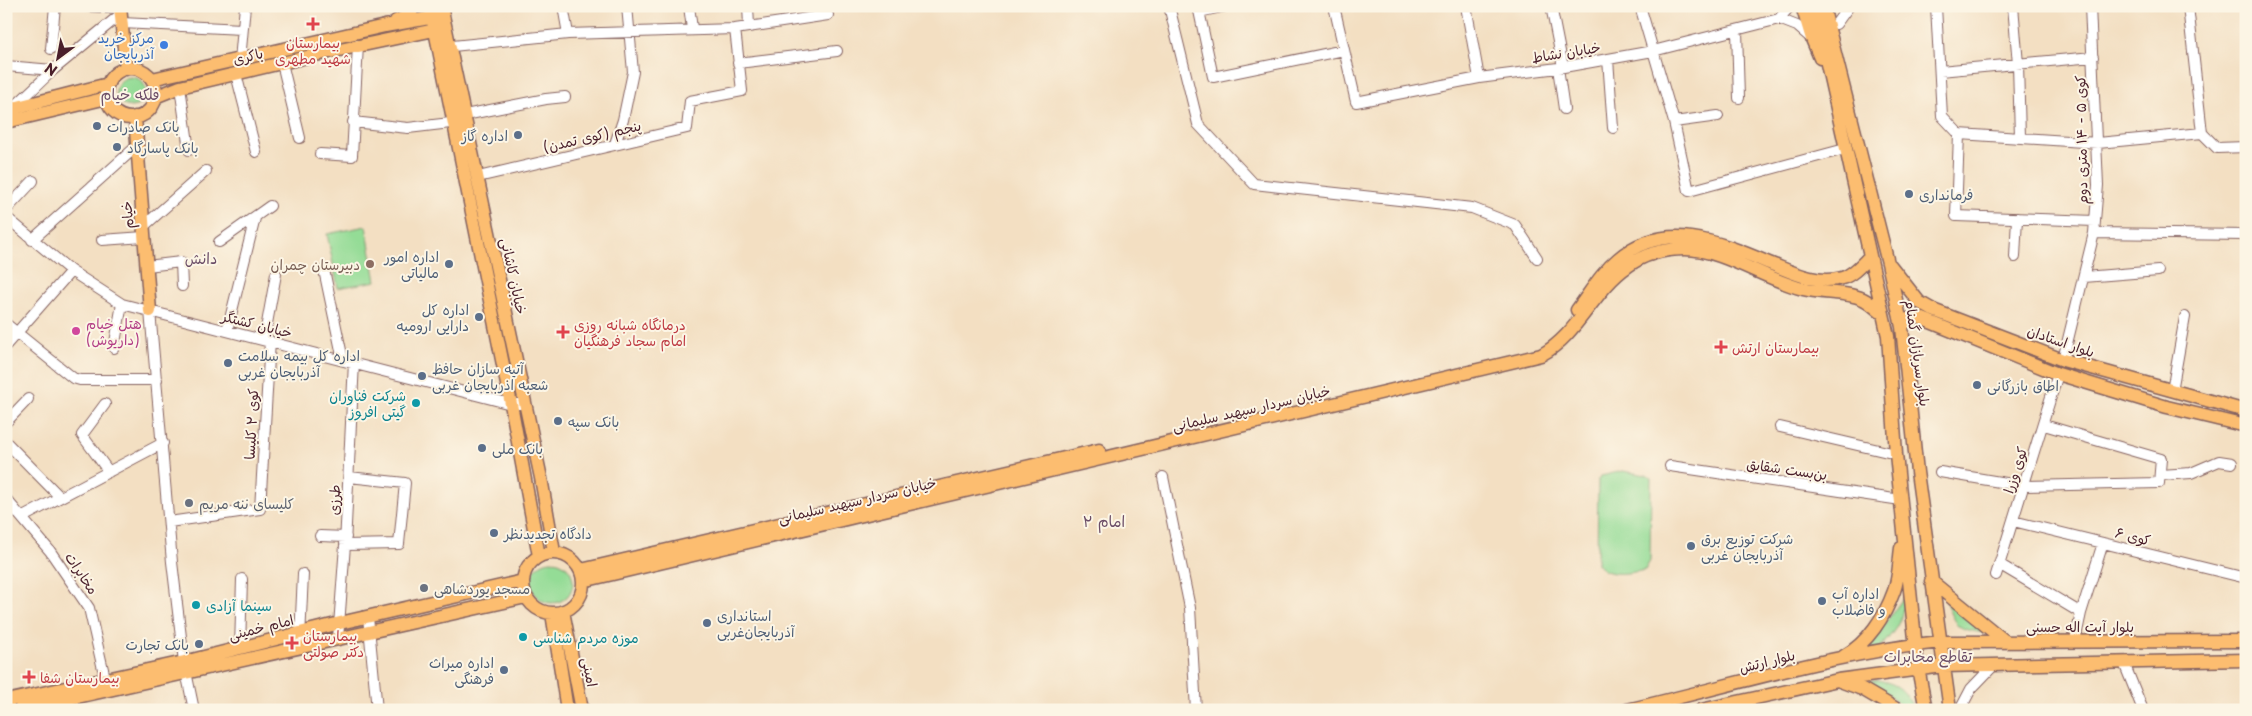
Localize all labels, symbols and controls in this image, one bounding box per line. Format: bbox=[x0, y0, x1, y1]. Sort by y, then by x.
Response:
marker: بیمارستان شهید مطهری bbox=[306, 17, 320, 31]
place label: مرکز خرید آذربایجان bbox=[98, 27, 155, 64]
north arrow bbox=[32, 32, 82, 82]
place label: بیمارستان شهید مطهری bbox=[275, 32, 351, 69]
street label: خیابان نشاط bbox=[1530, 36, 1602, 68]
marker: مرکز خرید آذربایجان bbox=[158, 39, 170, 51]
street label: باکری bbox=[231, 42, 265, 70]
text: N bbox=[41, 58, 61, 81]
street label: کوی ۵ - ۱۴ متری دوم bbox=[2069, 75, 2094, 205]
district label: فلکه خیام bbox=[101, 82, 160, 106]
street label: پنجم (کوی تمدن) bbox=[541, 115, 643, 158]
place label: بانک صادرات bbox=[107, 116, 180, 137]
marker: بانک صادرات bbox=[91, 120, 103, 132]
place label: اداره گاز bbox=[461, 125, 508, 146]
marker: اداره گاز bbox=[512, 129, 524, 141]
place label: بانک پاسارگاد bbox=[127, 137, 199, 158]
marker: بانک پاسارگاد bbox=[111, 141, 123, 153]
place label: فرمانداری bbox=[1919, 184, 1973, 205]
marker: فرمانداری bbox=[1903, 188, 1915, 200]
street label: خیام bbox=[115, 200, 140, 230]
street label: خیابان کاشانی bbox=[496, 236, 532, 316]
district label: دانش bbox=[185, 246, 217, 269]
place label: اداره امور مالیاتی bbox=[384, 246, 439, 283]
place label: دبیرستان چمران bbox=[271, 254, 360, 275]
marker: دبیرستان چمران bbox=[364, 258, 376, 270]
marker: اداره امور مالیاتی bbox=[443, 258, 455, 270]
street label: بلوار سربازان گمنام bbox=[1899, 298, 1936, 408]
place label: اداره کل دارایی ارومیه bbox=[396, 299, 469, 336]
street label: خیابان کشتگر bbox=[219, 305, 294, 343]
marker: اداره کل دارایی ارومیه bbox=[473, 311, 485, 323]
place label: هتل خیام (داریوش) bbox=[86, 313, 142, 350]
place label: درمانگاه شبانه روزی امام سجاد فرهنگیان bbox=[574, 314, 686, 352]
street label: بلوار استادان bbox=[2025, 320, 2097, 362]
marker: هتل خیام (داریوش) bbox=[70, 325, 82, 337]
marker: درمانگاه شبانه روزی امام سجاد فرهنگیان bbox=[556, 325, 570, 339]
place label: بیمارستان ارتش bbox=[1732, 337, 1819, 358]
marker: بیمارستان ارتش bbox=[1714, 340, 1728, 354]
place label: اداره کل بیمه سلامت آذربایجان غربی bbox=[238, 345, 360, 382]
marker: اداره کل بیمه سلامت آذربایجان غربی bbox=[222, 357, 234, 369]
place label: آتیه سازان حافظ شعبه اذربایجان غربی bbox=[432, 358, 548, 395]
marker: آتیه سازان حافظ شعبه اذربایجان غربی bbox=[416, 370, 428, 382]
place label: اطاق بازرگانی bbox=[1987, 375, 2059, 396]
marker: اطاق بازرگانی bbox=[1971, 379, 1983, 391]
street label: خیابان سردار سپهبد سلیمانی bbox=[1170, 380, 1332, 436]
place label: شرکت فناوران گیتی افروز bbox=[329, 385, 406, 422]
street label: کوی ۲ کلیسا bbox=[239, 388, 263, 460]
marker: شرکت فناوران گیتی افروز bbox=[410, 397, 422, 409]
place label: بانک سپه bbox=[568, 411, 619, 432]
marker: بانک سپه bbox=[552, 415, 564, 427]
place label: بانک ملی bbox=[492, 438, 543, 459]
marker: بانک ملی bbox=[476, 442, 488, 454]
street label: کوی وزرا bbox=[1998, 444, 2032, 496]
street label: بن‌بست شقایق bbox=[1745, 453, 1829, 485]
street label: خیابان سردار سپهبد سلیمانی bbox=[776, 472, 938, 528]
street label: طرزی bbox=[323, 484, 345, 516]
place label: کلیسای ننه مریم bbox=[199, 493, 294, 515]
marker: کلیسای ننه مریم bbox=[183, 497, 195, 509]
district label: امام ۲ bbox=[1083, 509, 1125, 533]
street label: کوی ۶ bbox=[2113, 521, 2153, 551]
place label: دادگاه تجدیدنظر bbox=[503, 523, 592, 544]
marker: دادگاه تجدیدنظر bbox=[488, 527, 500, 539]
place label: شرکت توزیع برق آذربایجان غربی bbox=[1701, 528, 1793, 565]
marker: شرکت توزیع برق آذربایجان غربی bbox=[1685, 540, 1697, 552]
street label: مخابرات bbox=[60, 548, 104, 598]
place label: مسجد یوردشاهی bbox=[434, 578, 530, 599]
marker: مسجد یوردشاهی bbox=[418, 582, 430, 594]
place label: اداره آب و فاضلاب bbox=[1832, 583, 1886, 620]
place label: سینما آزادی bbox=[206, 595, 272, 616]
marker: اداره آب و فاضلاب bbox=[1816, 595, 1828, 607]
marker: سینما آزادی bbox=[190, 599, 202, 611]
place label: استانداری آذربایجان‌غربی bbox=[717, 605, 795, 642]
street label: امام خمینی bbox=[226, 609, 296, 646]
street label: بلوار آیت اله حسنی bbox=[2026, 616, 2134, 637]
marker: استانداری آذربایجان‌غربی bbox=[701, 617, 713, 629]
place label: بیمارستان دکتر صولتی bbox=[303, 625, 364, 662]
place label: موزه مردم شناسی bbox=[533, 627, 639, 649]
marker: موزه مردم شناسی bbox=[517, 631, 529, 643]
place label: بانک تجارت bbox=[125, 634, 189, 655]
marker: بیمارستان دکتر صولتی bbox=[285, 636, 299, 650]
marker: بانک تجارت bbox=[193, 638, 205, 650]
street label: بلوار ارتش bbox=[1737, 644, 1797, 678]
district label: تقاطع مخابرات bbox=[1884, 644, 1973, 668]
place label: اداره میراث فرهنگی bbox=[429, 652, 494, 689]
street label: امینی bbox=[577, 655, 603, 689]
marker: اداره میراث فرهنگی bbox=[498, 664, 510, 676]
place label: بیمارستان شفا bbox=[40, 667, 120, 688]
marker: بیمارستان شفا bbox=[22, 670, 36, 684]

